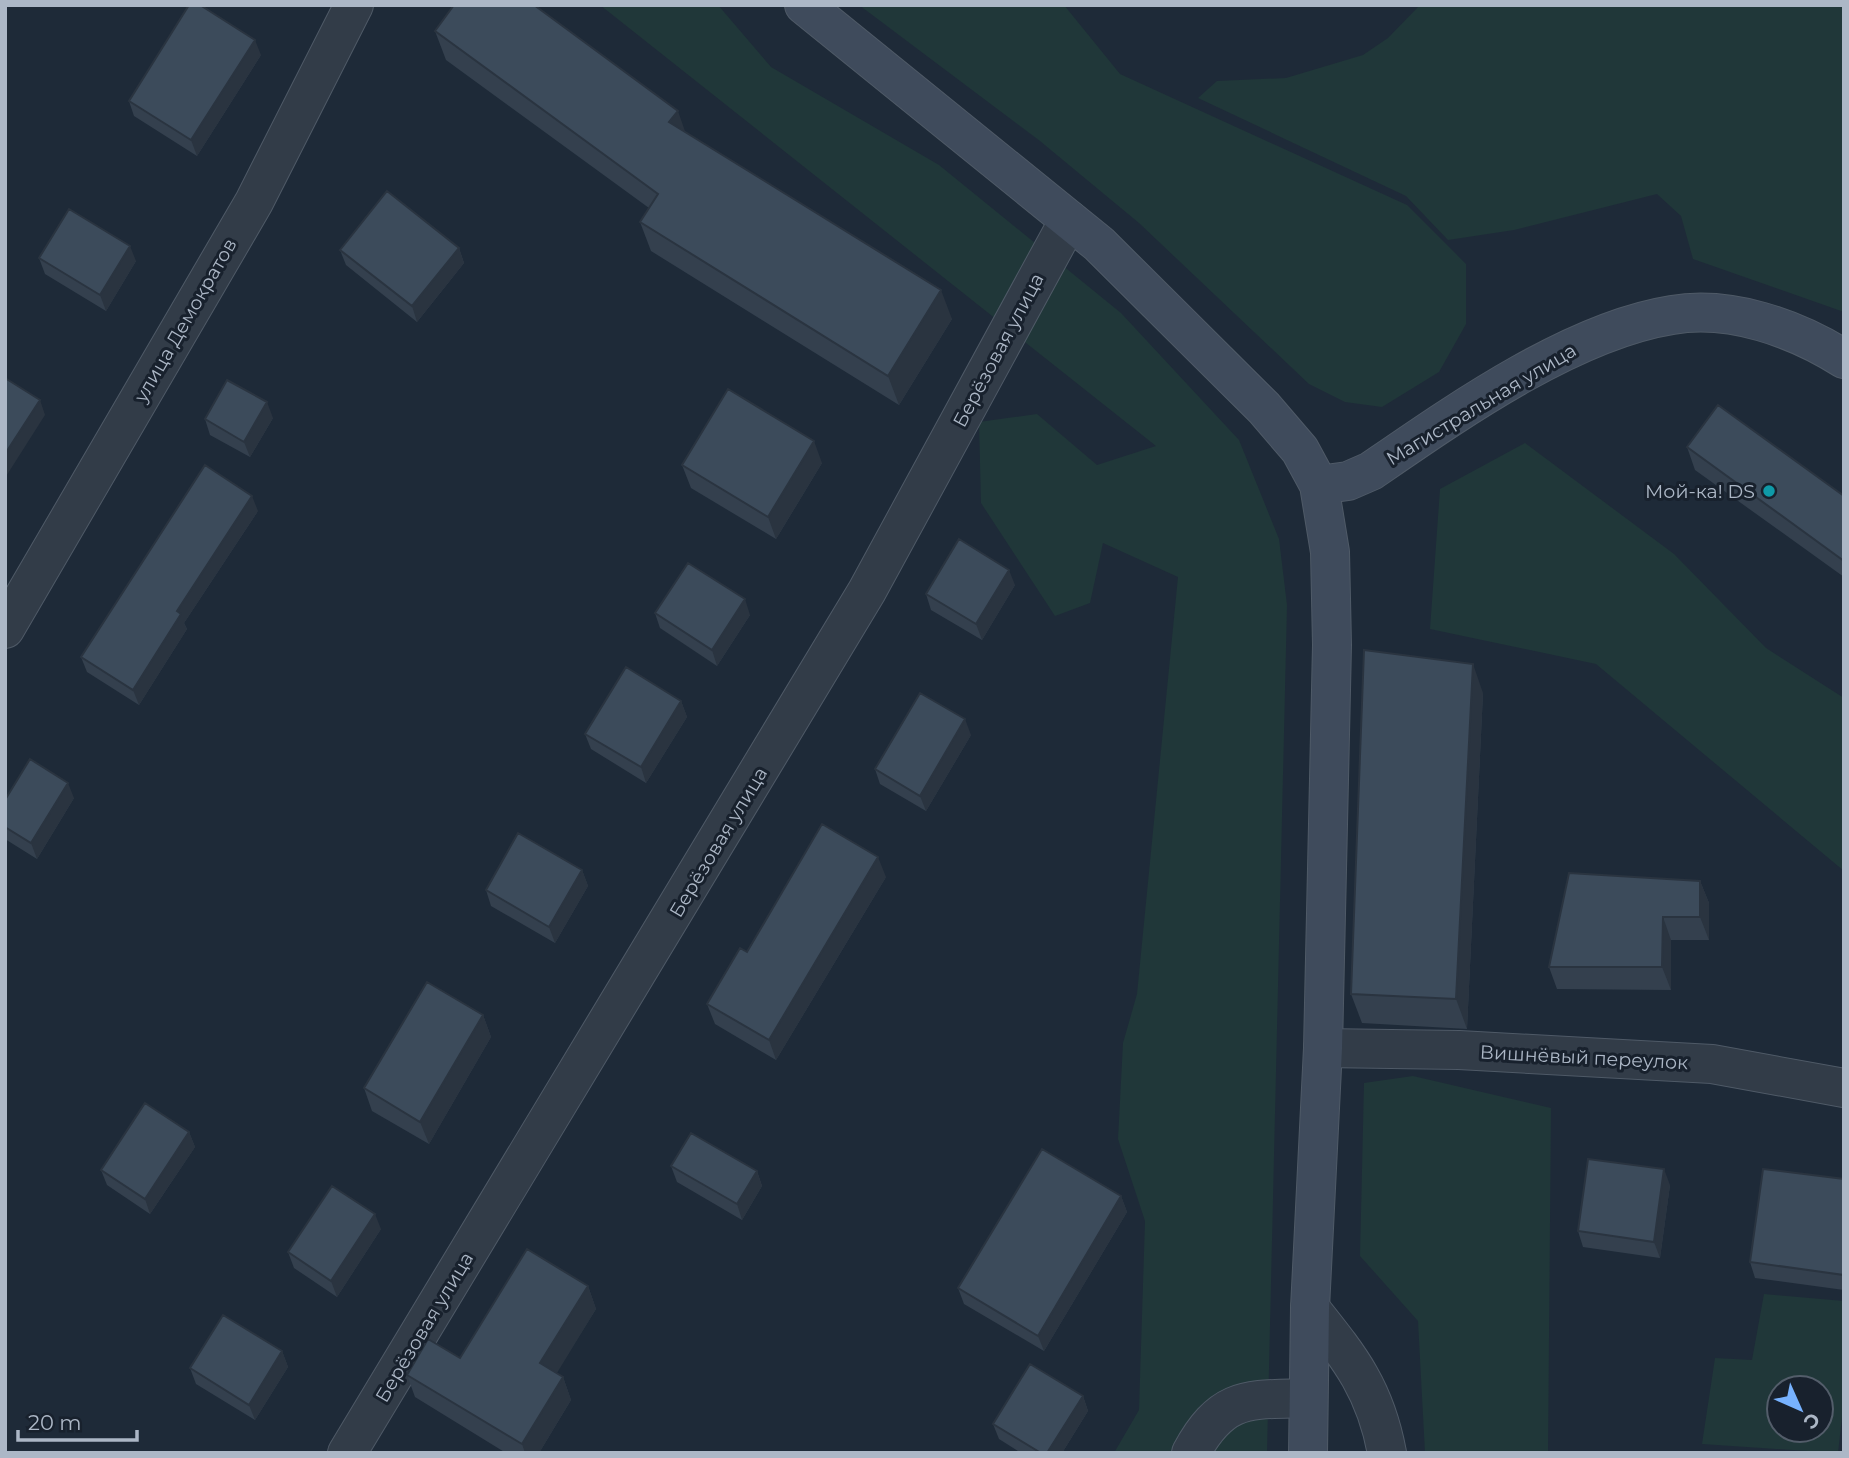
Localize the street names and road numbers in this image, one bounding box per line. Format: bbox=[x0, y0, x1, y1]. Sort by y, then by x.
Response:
street label: улица Демократов bbox=[129, 234, 242, 407]
street label: Берёзовая улица bbox=[948, 269, 1049, 431]
street label: Магистральная улица bbox=[1382, 339, 1580, 470]
street label: Берёзовая улица bbox=[665, 763, 772, 921]
street label: Вишнёвый переулок bbox=[1479, 1041, 1689, 1074]
street label: Берёзовая улица bbox=[371, 1248, 478, 1406]

